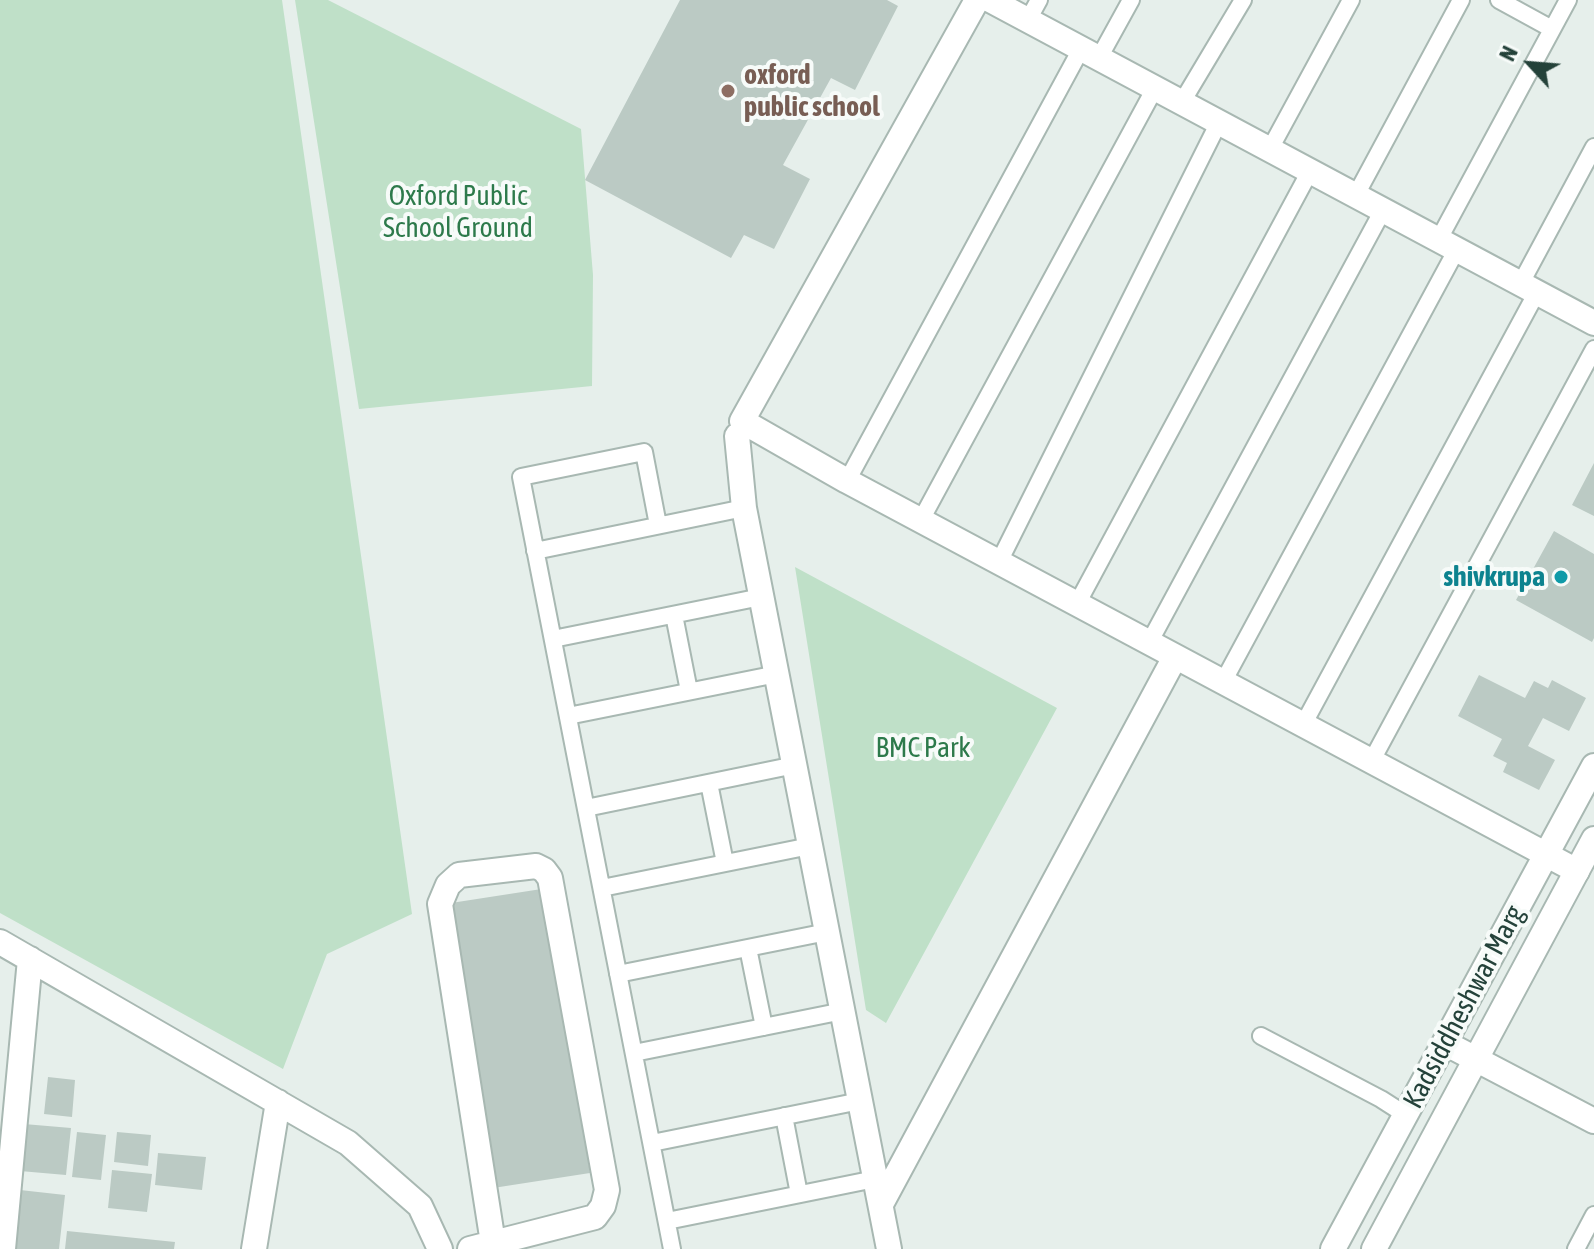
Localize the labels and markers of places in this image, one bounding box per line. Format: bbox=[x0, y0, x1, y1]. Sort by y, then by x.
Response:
place label: oxford public school bbox=[744, 58, 880, 124]
marker: oxford public school bbox=[719, 82, 737, 100]
place label: shivkrupa bbox=[1443, 560, 1545, 594]
marker: shivkrupa bbox=[1552, 568, 1570, 586]

